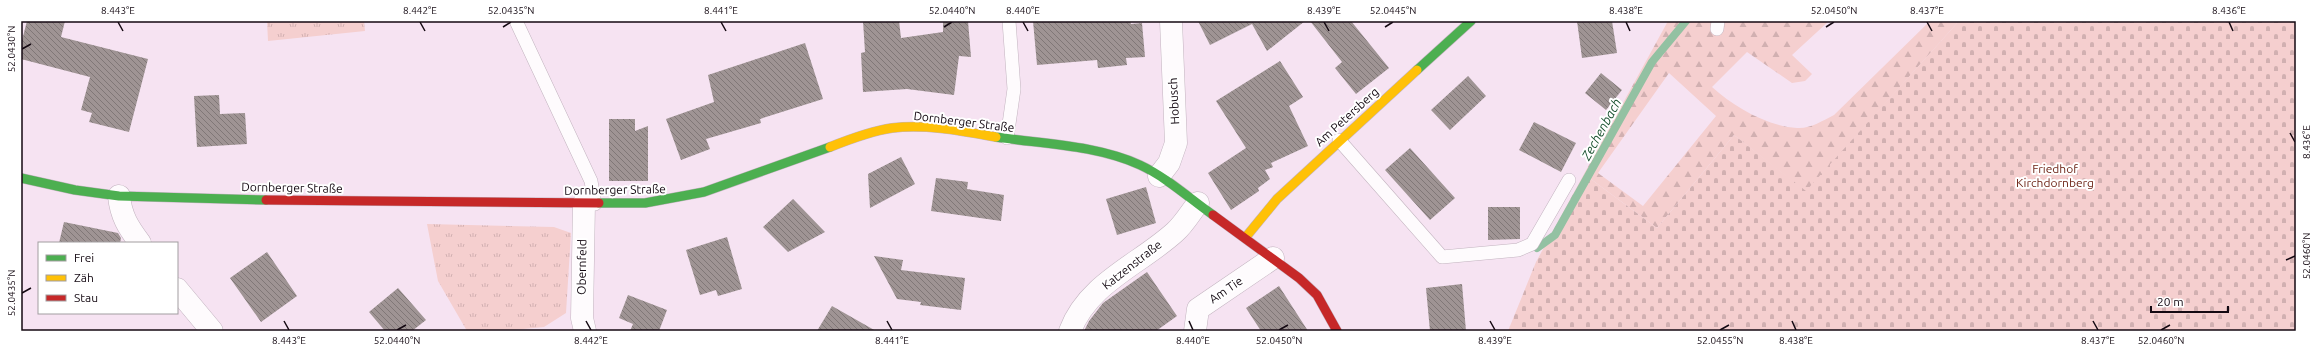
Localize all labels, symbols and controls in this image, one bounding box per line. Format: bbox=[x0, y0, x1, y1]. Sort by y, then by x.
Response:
text: 8.443°E bbox=[101, 5, 135, 16]
text: 8.442°E bbox=[403, 5, 437, 16]
text: 52.0435°N bbox=[488, 5, 534, 16]
text: 8.441°E bbox=[704, 5, 738, 16]
text: 52.0440°N bbox=[929, 5, 975, 16]
text: 8.440°E bbox=[1006, 5, 1040, 16]
text: 8.439°E bbox=[1307, 5, 1341, 16]
text: 52.0445°N bbox=[1370, 5, 1416, 16]
text: 8.438°E bbox=[1609, 5, 1643, 16]
text: 52.0450°N bbox=[1811, 5, 1857, 16]
text: 8.437°E bbox=[1910, 5, 1944, 16]
text: 8.436°E bbox=[2212, 5, 2246, 16]
text: 52.0430°N bbox=[6, 26, 17, 72]
street label: Hobusch bbox=[1166, 77, 1181, 125]
street label: Am Petersberg bbox=[1312, 85, 1381, 148]
water label: Zechenbach bbox=[1578, 96, 1624, 163]
street label: Dornberger Straße bbox=[913, 109, 1015, 134]
text: 8.436°E bbox=[2301, 125, 2312, 159]
park label: Friedhof Kirchdornberg bbox=[2016, 162, 2094, 189]
street label: Dornberger Straße bbox=[241, 180, 343, 195]
street label: Dornberger Straße bbox=[564, 182, 666, 197]
text: 52.0460°N bbox=[2301, 233, 2312, 279]
street label: Katzenstraße bbox=[1099, 237, 1164, 292]
street label: Obernfeld bbox=[575, 239, 588, 295]
legend bbox=[38, 242, 178, 314]
text: Frei bbox=[74, 251, 94, 264]
text: 52.0435°N bbox=[6, 270, 17, 316]
text: Zäh bbox=[74, 271, 94, 284]
street label: Am Tie bbox=[1207, 274, 1245, 305]
scale bar bbox=[2151, 288, 2228, 314]
text: Stau bbox=[74, 291, 98, 304]
text: 20 m bbox=[2157, 295, 2184, 308]
text: 8.443°E bbox=[272, 335, 306, 346]
text: 52.0440°N bbox=[374, 335, 420, 346]
text: 8.442°E bbox=[574, 335, 608, 346]
text: 8.441°E bbox=[875, 335, 909, 346]
text: 8.440°E bbox=[1176, 335, 1210, 346]
text: 52.0450°N bbox=[1256, 335, 1302, 346]
text: 8.439°E bbox=[1478, 335, 1512, 346]
text: 52.0455°N bbox=[1697, 335, 1743, 346]
text: 8.438°E bbox=[1779, 335, 1813, 346]
text: 8.437°E bbox=[2081, 335, 2115, 346]
text: 52.0460°N bbox=[2138, 335, 2184, 346]

